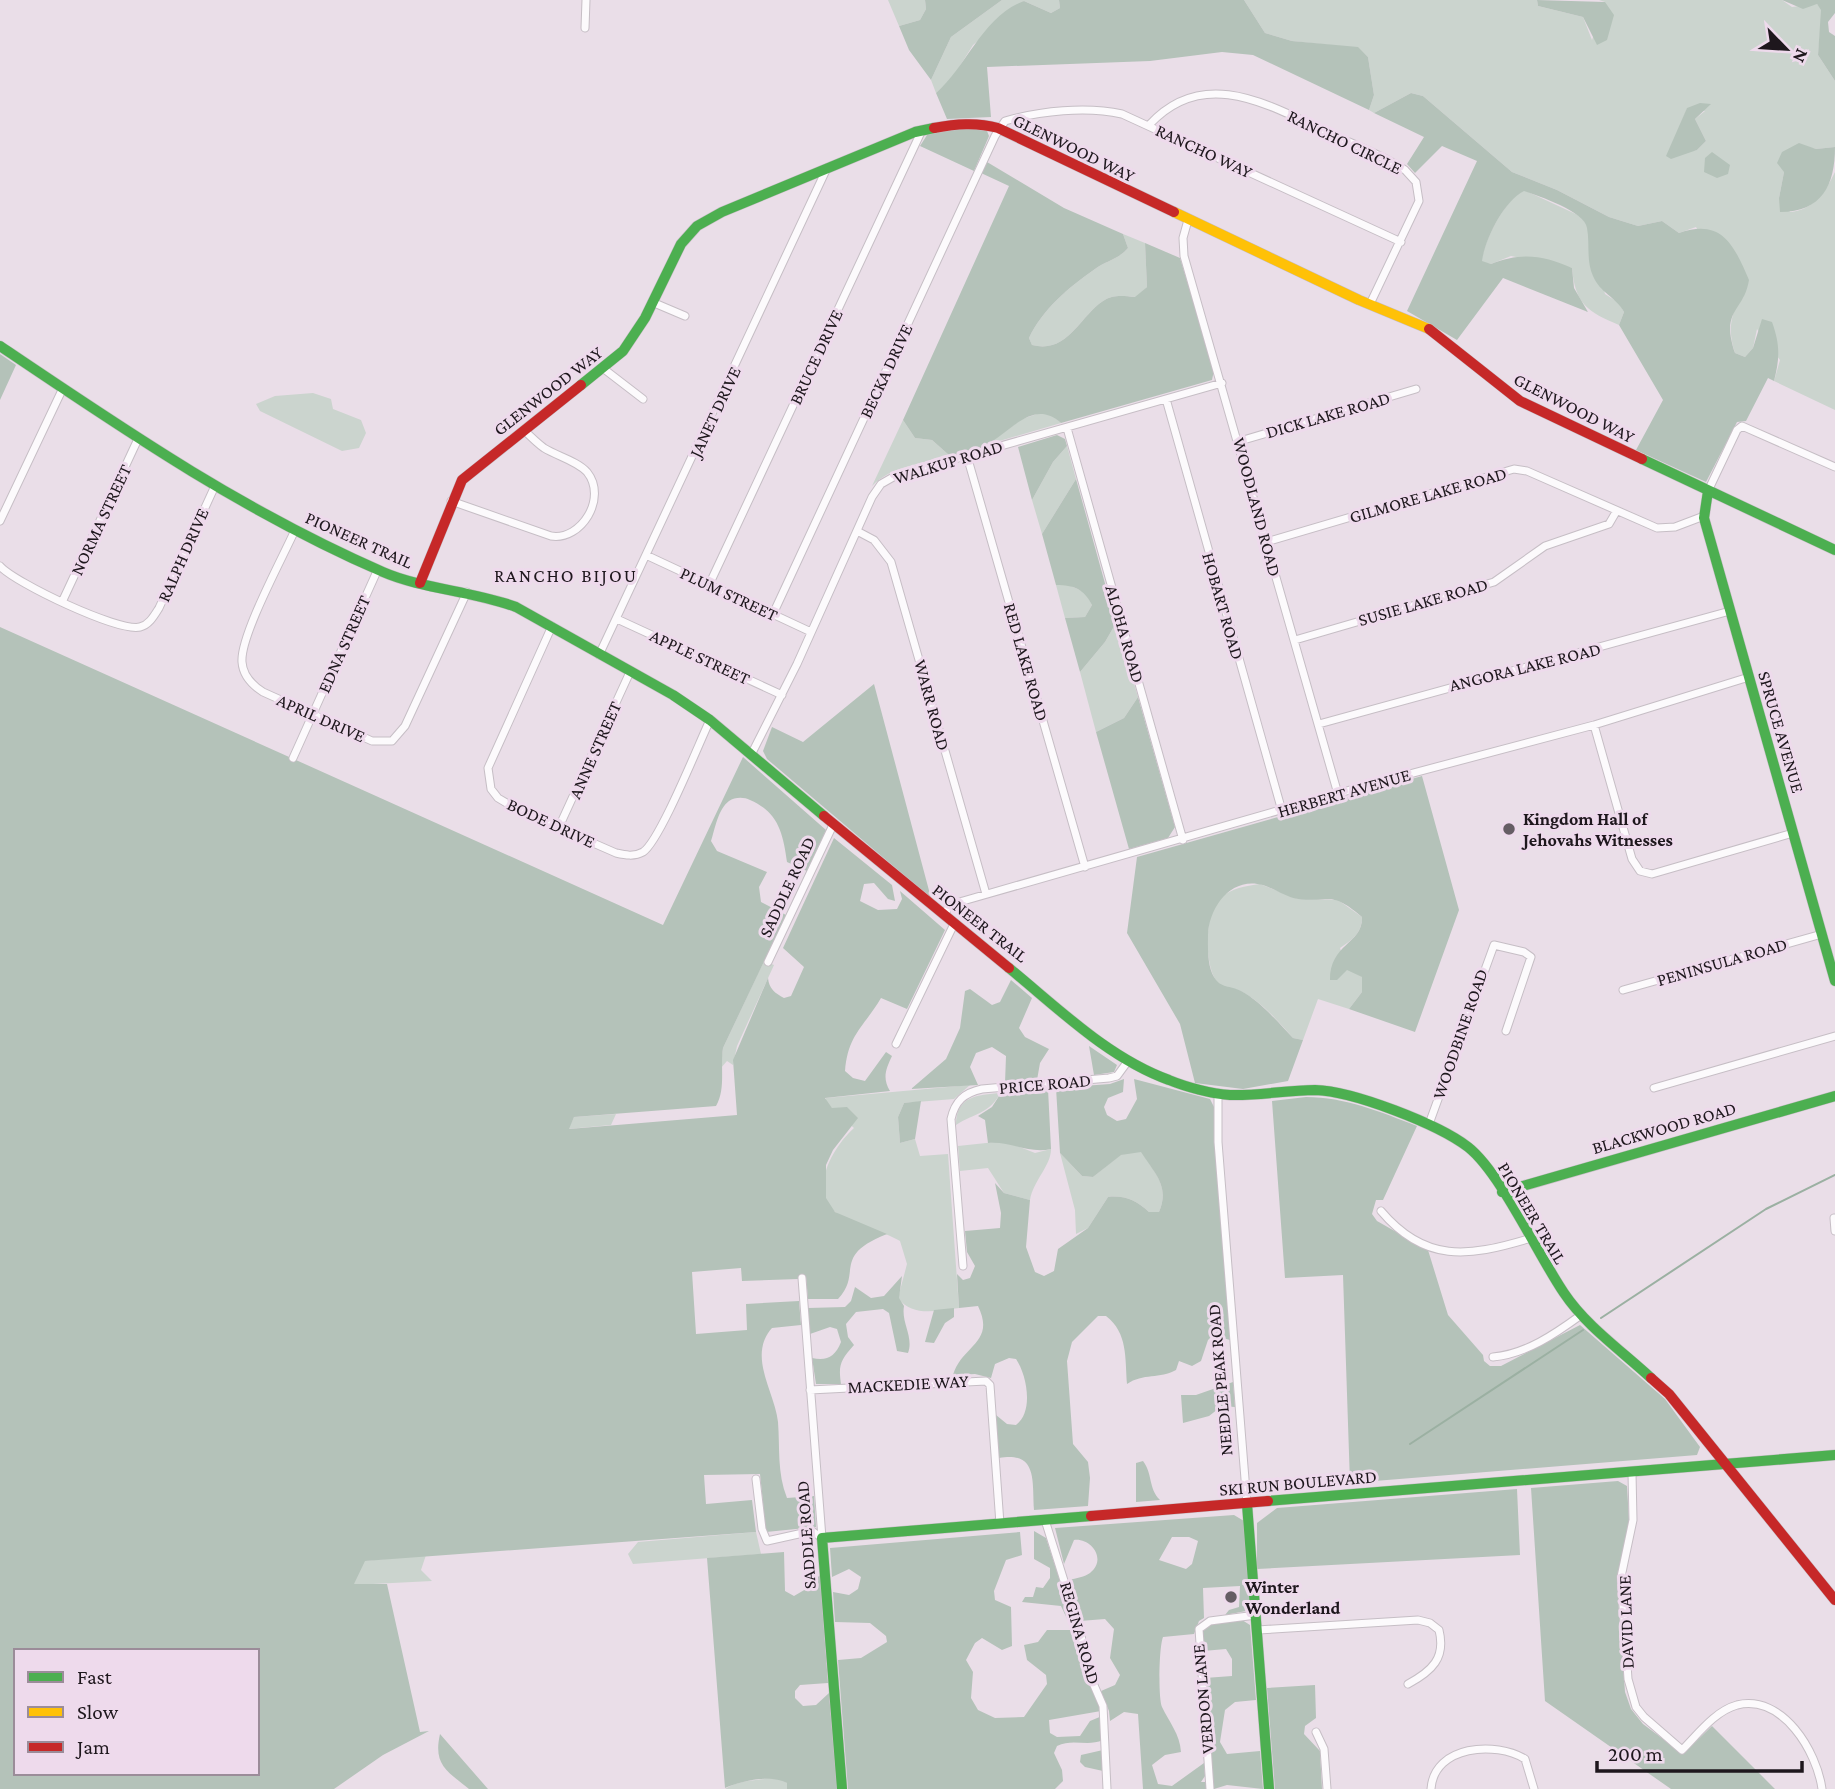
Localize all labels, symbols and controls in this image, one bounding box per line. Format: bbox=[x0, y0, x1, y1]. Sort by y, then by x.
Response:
north arrow bbox=[1751, 14, 1821, 84]
text: N bbox=[1789, 46, 1813, 66]
street label: RANCHO CIRCLE bbox=[1285, 106, 1406, 178]
street label: GLENWOOD WAY bbox=[1010, 110, 1138, 186]
street label: RANCHO WAY bbox=[1153, 120, 1256, 182]
street label: BRUCE DRIVE bbox=[785, 306, 847, 408]
street label: BECKA DRIVE bbox=[856, 321, 917, 421]
street label: GLENWOOD WAY bbox=[490, 342, 607, 440]
street label: JANET DRIVE bbox=[684, 363, 745, 462]
street label: GLENWOOD WAY bbox=[1510, 369, 1638, 447]
street label: DICK LAKE ROAD bbox=[1264, 388, 1392, 442]
street label: WOODLAND ROAD bbox=[1229, 435, 1285, 579]
street label: WALKUP ROAD bbox=[891, 436, 1005, 488]
street label: NORMA STREET bbox=[67, 461, 135, 579]
street label: GILMORE LAKE ROAD bbox=[1347, 463, 1509, 527]
street label: RALPH DRIVE bbox=[153, 505, 213, 605]
street label: PIONEER TRAIL bbox=[302, 507, 416, 573]
street label: HOBART ROAD bbox=[1198, 550, 1248, 662]
street label: PLUM STREET bbox=[677, 563, 781, 625]
district label: RANCHO BIJOU bbox=[494, 565, 638, 586]
street label: SUSIE LAKE ROAD bbox=[1356, 574, 1490, 630]
street label: ALOHA ROAD bbox=[1102, 583, 1148, 685]
street label: EDNA STREET bbox=[314, 592, 374, 696]
street label: RED LAKE ROAD bbox=[1000, 601, 1052, 723]
street label: APPLE STREET bbox=[647, 625, 753, 689]
street label: ANGORA LAKE ROAD bbox=[1447, 639, 1603, 695]
street label: WARR ROAD bbox=[910, 657, 954, 753]
street label: SPRUCE AVENUE bbox=[1754, 669, 1808, 795]
street label: APRIL DRIVE bbox=[274, 690, 368, 746]
street label: ANNE STREET bbox=[565, 698, 625, 802]
street label: HERBERT AVENUE bbox=[1275, 764, 1413, 822]
street label: BODE DRIVE bbox=[504, 794, 598, 852]
place label: Kingdom Hall of Jehovahs Witnesses bbox=[1521, 809, 1673, 850]
marker: Kingdom Hall of Jehovahs Witnesses bbox=[1501, 821, 1517, 837]
street label: SADDLE ROAD bbox=[755, 833, 819, 941]
street label: PIONEER TRAIL bbox=[928, 880, 1032, 966]
street label: PENINSULA ROAD bbox=[1655, 934, 1789, 990]
street label: WOODBINE ROAD bbox=[1428, 966, 1492, 1102]
street label: PRICE ROAD bbox=[998, 1070, 1092, 1098]
street label: BLACKWOOD ROAD bbox=[1590, 1098, 1738, 1158]
street label: PIONEER TRAIL bbox=[1494, 1158, 1570, 1268]
street label: NEEDLE PEAK ROAD bbox=[1203, 1303, 1237, 1457]
street label: MACKEDIE WAY bbox=[847, 1371, 970, 1397]
street label: SKI RUN BOULEVARD bbox=[1218, 1466, 1378, 1500]
street label: SADDLE ROAD bbox=[792, 1480, 820, 1590]
street label: DAVID LANE bbox=[1614, 1575, 1638, 1669]
place label: Winter Wonderland bbox=[1244, 1577, 1340, 1618]
street label: REGINA ROAD bbox=[1056, 1579, 1104, 1687]
marker: Winter Wonderland bbox=[1223, 1589, 1239, 1605]
street label: VERDON LANE bbox=[1188, 1643, 1218, 1755]
legend bbox=[14, 1649, 259, 1775]
text: Fast bbox=[77, 1665, 113, 1689]
text: Slow bbox=[77, 1700, 119, 1724]
scale bar bbox=[1597, 1730, 1802, 1774]
text: Jam bbox=[75, 1735, 110, 1759]
text: 200 m bbox=[1608, 1742, 1663, 1766]

